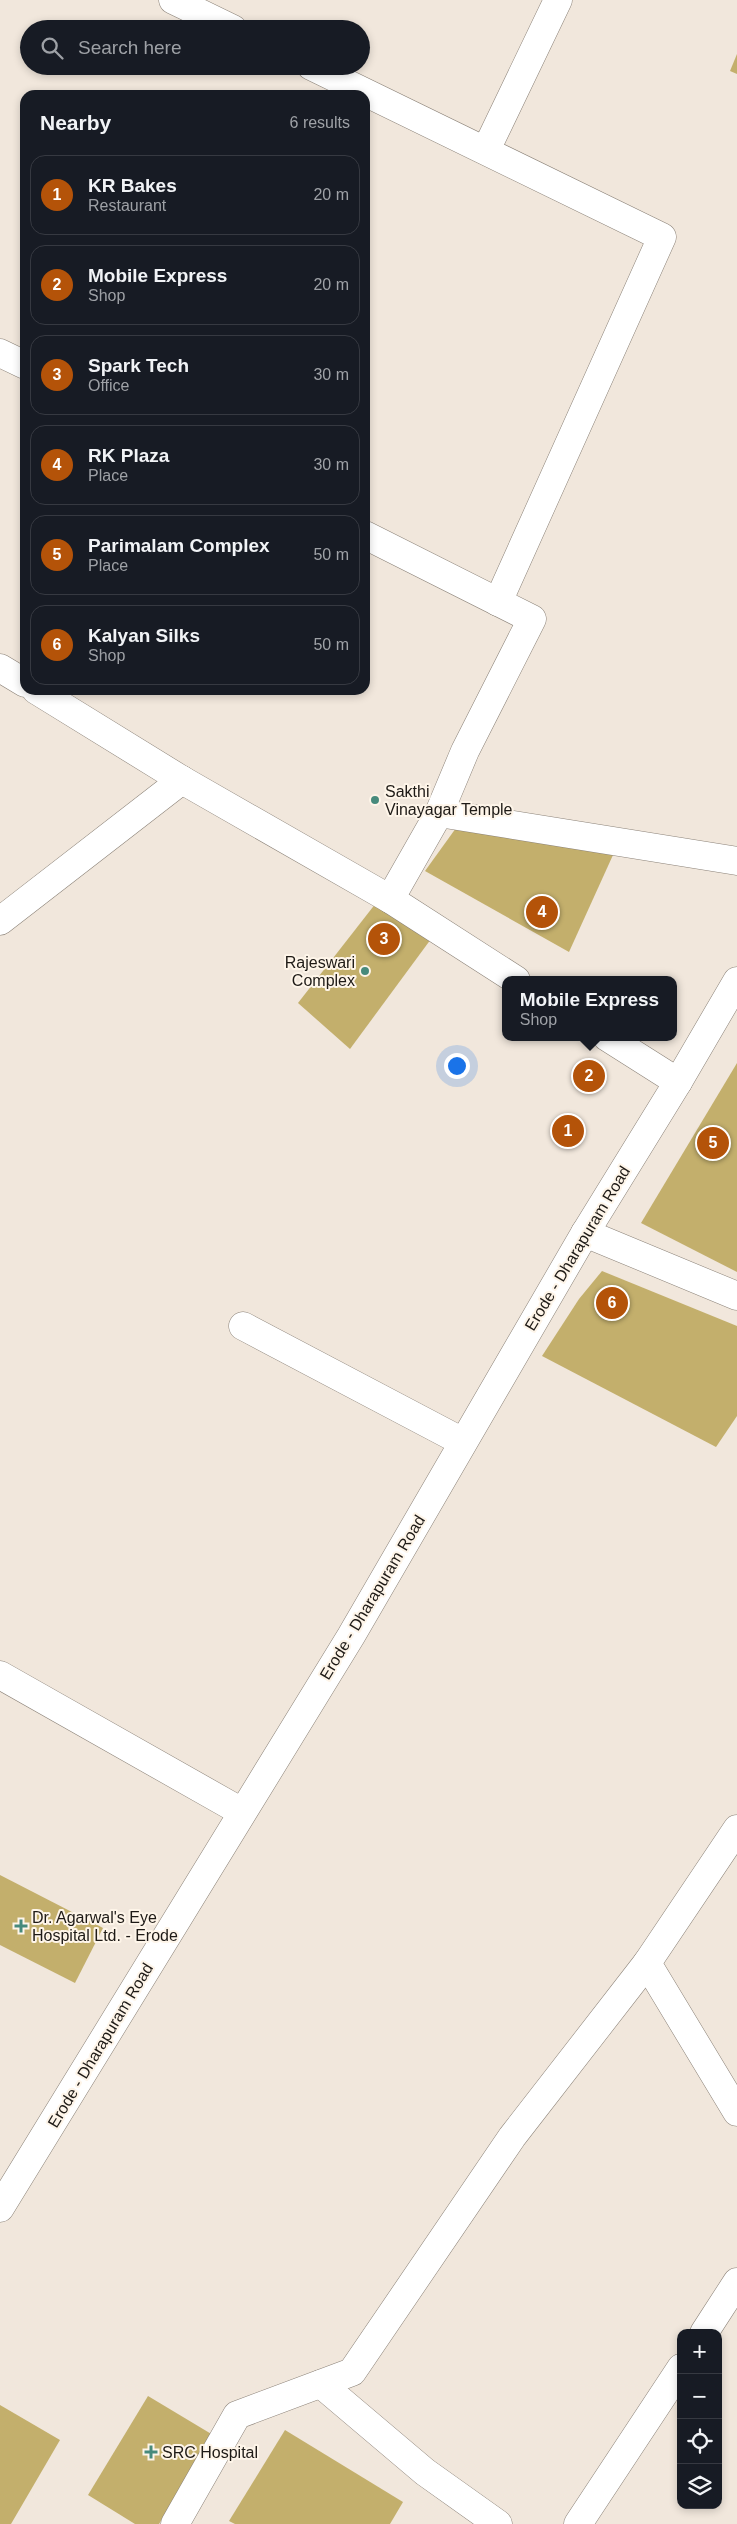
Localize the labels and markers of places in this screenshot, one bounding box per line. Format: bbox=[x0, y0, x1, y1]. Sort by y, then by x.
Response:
place label: Sakthi Vinayagar Temple bbox=[385, 783, 513, 818]
marker: Sakthi Vinayagar Temple bbox=[369, 794, 381, 806]
pin: 4 bbox=[526, 893, 558, 931]
pin: 3 bbox=[368, 920, 400, 958]
place label: Rajeswari Complex bbox=[285, 954, 355, 989]
marker: Rajeswari Complex bbox=[359, 965, 371, 977]
pin: 2 bbox=[573, 1057, 605, 1095]
pin: 1 bbox=[552, 1112, 584, 1150]
pin: 5 bbox=[697, 1124, 729, 1162]
pin: 6 bbox=[596, 1284, 628, 1322]
place label: Dr. Agarwal's Eye Hospital Ltd. - Erode bbox=[32, 1909, 178, 1944]
marker: Dr. Agarwal's Eye Hospital Ltd. - Erode bbox=[14, 1919, 28, 1933]
place label: SRC Hospital bbox=[162, 2444, 258, 2461]
marker: SRC Hospital bbox=[144, 2445, 158, 2459]

